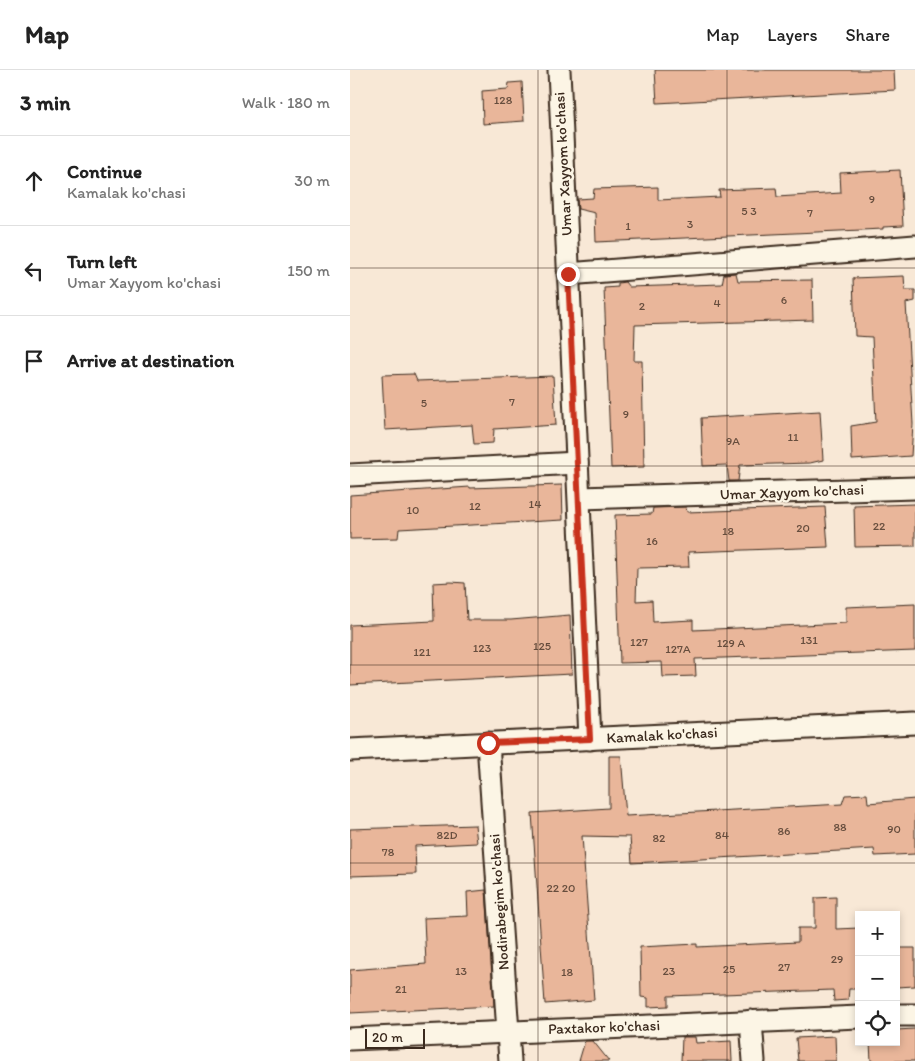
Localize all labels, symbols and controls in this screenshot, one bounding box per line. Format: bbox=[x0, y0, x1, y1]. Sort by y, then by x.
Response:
text: Map bbox=[25, 20, 69, 49]
text: Map bbox=[706, 24, 739, 46]
text: Layers bbox=[767, 24, 817, 46]
text: Share bbox=[845, 24, 890, 46]
text: 3 min bbox=[20, 90, 70, 115]
street label: Umar Xayyom ko'chasi bbox=[550, 91, 576, 237]
text: Walk · 180 m bbox=[242, 93, 330, 112]
house number: 128 bbox=[494, 93, 513, 107]
text: Continue bbox=[67, 160, 142, 183]
icon: ahead bbox=[20, 167, 48, 195]
text: 30 m bbox=[294, 171, 330, 190]
text: Kamalak ko'chasi bbox=[67, 183, 186, 202]
house number: 9 bbox=[869, 192, 875, 206]
house number: 5 3 bbox=[741, 204, 757, 218]
house number: 7 bbox=[807, 206, 813, 220]
house number: 3 bbox=[687, 217, 694, 231]
house number: 1 bbox=[625, 219, 631, 233]
text: Turn left bbox=[67, 250, 137, 273]
icon: left bbox=[20, 257, 48, 285]
text: 150 m bbox=[287, 261, 330, 280]
route end bbox=[557, 263, 580, 286]
text: Umar Xayyom ko'chasi bbox=[67, 273, 221, 292]
house number: 6 bbox=[781, 293, 787, 307]
house number: 4 bbox=[713, 296, 721, 310]
house number: 2 bbox=[639, 299, 646, 313]
icon: arrive bbox=[20, 347, 48, 375]
text: Arrive at destination bbox=[67, 349, 234, 372]
house number: 7 bbox=[509, 395, 515, 409]
house number: 5 bbox=[421, 396, 427, 410]
house number: 9 bbox=[623, 407, 629, 421]
house number: 11 bbox=[787, 430, 799, 444]
house number: 9A bbox=[726, 434, 740, 448]
street label: Umar Xayyom ko'chasi bbox=[720, 480, 864, 504]
house number: 14 bbox=[529, 497, 541, 511]
house number: 12 bbox=[469, 499, 482, 513]
house number: 10 bbox=[407, 503, 419, 517]
house number: 22 bbox=[873, 519, 886, 533]
house number: 20 bbox=[796, 521, 810, 535]
house number: 18 bbox=[722, 524, 734, 538]
house number: 16 bbox=[646, 534, 658, 548]
house number: 131 bbox=[800, 633, 818, 647]
house number: 127 bbox=[630, 635, 648, 649]
house number: 129 A bbox=[717, 636, 746, 650]
house number: 125 bbox=[533, 639, 551, 653]
house number: 123 bbox=[473, 641, 492, 655]
house number: 127A bbox=[665, 642, 691, 656]
house number: 121 bbox=[413, 645, 431, 659]
street label: Kamalak ko'chasi bbox=[606, 723, 718, 747]
route start bbox=[477, 732, 500, 755]
house number: 88 bbox=[833, 820, 847, 834]
house number: 90 bbox=[887, 822, 901, 836]
house number: 86 bbox=[778, 824, 790, 838]
house number: 82D bbox=[437, 828, 457, 842]
house number: 84 bbox=[715, 828, 729, 842]
house number: 82 bbox=[653, 831, 666, 845]
street label: Nodirabegim ko'chasi bbox=[485, 833, 513, 971]
house number: 78 bbox=[382, 845, 395, 859]
house number: 22 20 bbox=[546, 881, 576, 895]
map controls bbox=[855, 911, 900, 1046]
button: + bbox=[855, 911, 900, 956]
house number: 29 bbox=[831, 952, 843, 966]
button: − bbox=[855, 956, 900, 1001]
house number: 27 bbox=[778, 960, 790, 974]
house number: 25 bbox=[723, 962, 735, 976]
house number: 13 bbox=[455, 964, 468, 978]
house number: 23 bbox=[663, 964, 676, 978]
house number: 18 bbox=[561, 965, 573, 979]
house number: 21 bbox=[395, 982, 407, 996]
button: locate bbox=[855, 1001, 900, 1046]
street label: Paxtakor ko'chasi bbox=[548, 1016, 660, 1038]
scale bar bbox=[365, 1026, 425, 1049]
text: 20 m bbox=[372, 1029, 403, 1046]

